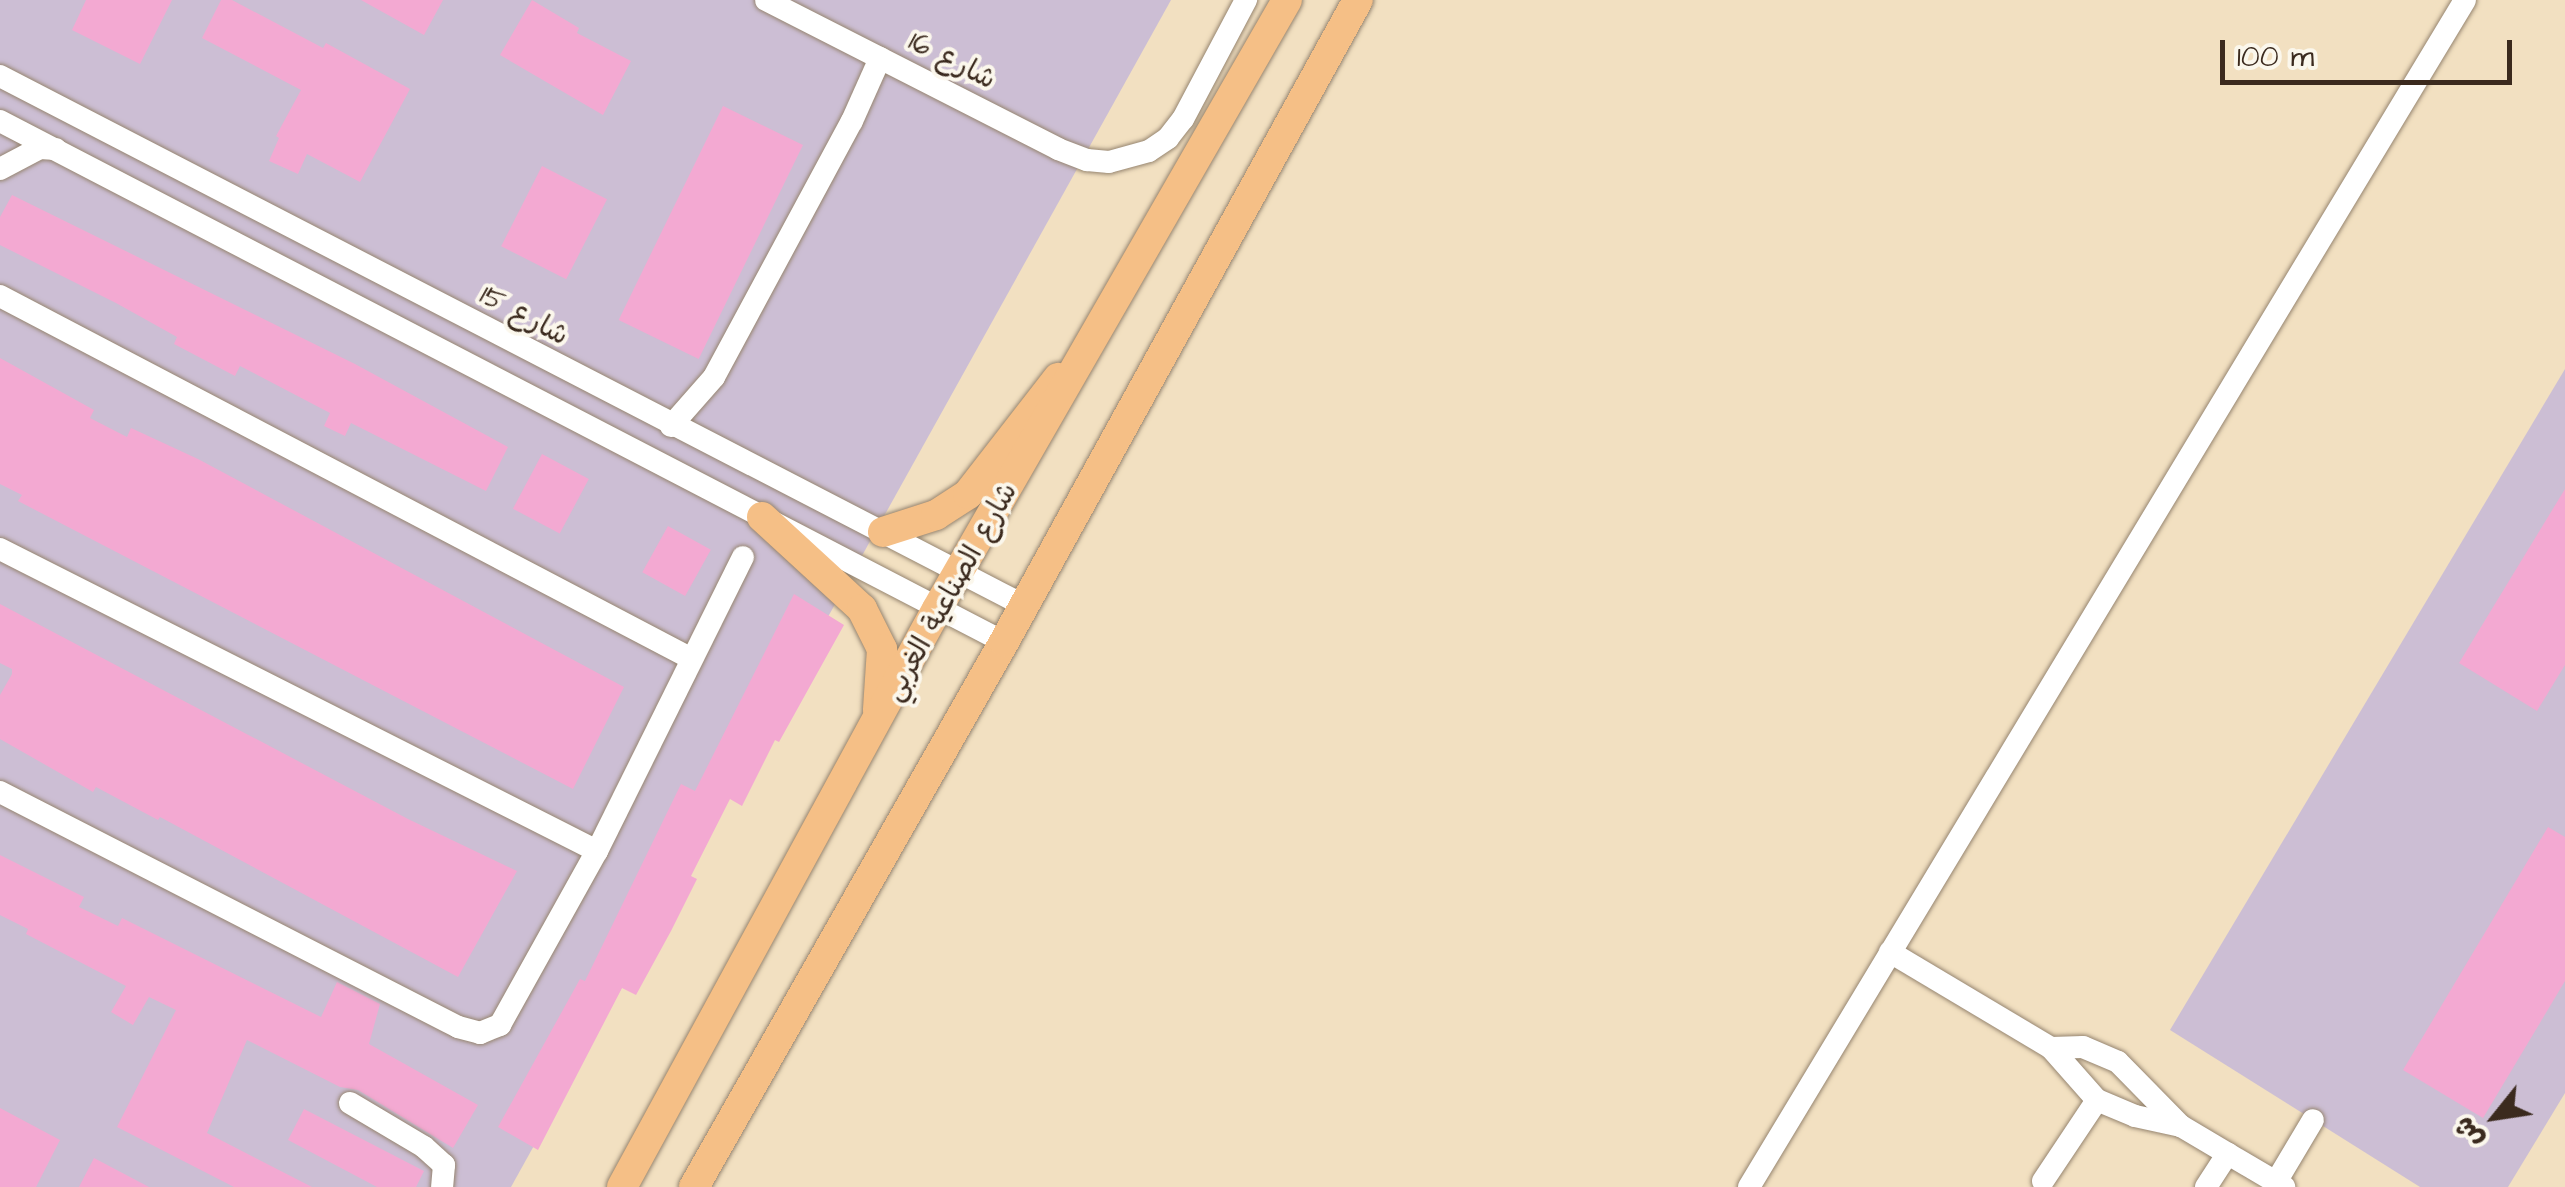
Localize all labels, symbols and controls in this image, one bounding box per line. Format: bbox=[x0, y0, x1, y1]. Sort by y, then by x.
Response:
scale bar bbox=[2225, 20, 2518, 82]
street label: شارع 16 bbox=[903, 25, 1001, 97]
text: 100 m bbox=[2237, 36, 2314, 78]
street label: شارع 15 bbox=[474, 279, 574, 353]
street label: شارع الصناعية الغربي bbox=[877, 477, 1025, 707]
north arrow bbox=[2445, 1067, 2545, 1167]
text: ش bbox=[2444, 1109, 2493, 1155]

